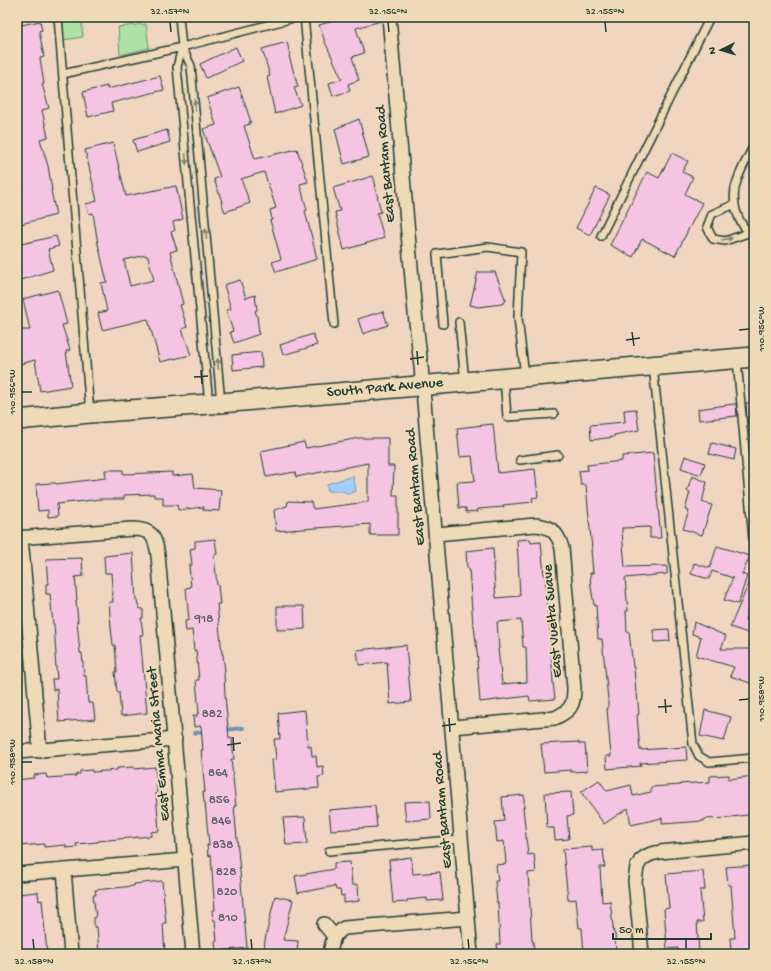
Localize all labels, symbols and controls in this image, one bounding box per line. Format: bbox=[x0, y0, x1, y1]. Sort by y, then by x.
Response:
text: 32.157°N bbox=[150, 6, 190, 18]
text: 32.156°N bbox=[368, 6, 408, 18]
text: 32.155°N bbox=[585, 6, 625, 18]
north arrow bbox=[701, 30, 741, 70]
text: N bbox=[707, 47, 719, 55]
one-way arrow bbox=[191, 99, 198, 111]
street label: East Bantam Road bbox=[372, 104, 400, 223]
one-way arrow bbox=[183, 152, 189, 165]
one-way arrow bbox=[203, 228, 210, 240]
one-way arrow bbox=[720, 236, 733, 242]
text: 110.956°W bbox=[756, 306, 768, 353]
one-way arrow bbox=[214, 358, 221, 370]
text: 110.956°W bbox=[7, 369, 19, 416]
street label: South Park Avenue bbox=[326, 374, 444, 402]
street label: East Bantam Road bbox=[402, 427, 430, 546]
street label: East Vuelta Suave bbox=[539, 563, 567, 679]
house number: 918 bbox=[194, 612, 213, 627]
street label: East Emma Maria Street bbox=[143, 664, 175, 822]
text: 110.958°W bbox=[756, 676, 768, 723]
house number: 882 bbox=[202, 707, 223, 722]
text: 110.958°W bbox=[7, 739, 19, 786]
street label: East Bantam Road bbox=[429, 750, 457, 869]
house number: 864 bbox=[208, 766, 228, 781]
house number: 856 bbox=[209, 793, 230, 808]
house number: 846 bbox=[211, 814, 231, 829]
house number: 838 bbox=[213, 838, 234, 853]
house number: 828 bbox=[216, 865, 236, 880]
house number: 820 bbox=[217, 885, 238, 900]
house number: 810 bbox=[218, 911, 238, 926]
scale bar bbox=[613, 915, 711, 941]
text: 50 m bbox=[619, 924, 644, 938]
text: 32.158°N bbox=[13, 956, 54, 968]
text: 32.157°N bbox=[232, 956, 272, 968]
text: 32.156°N bbox=[449, 956, 489, 968]
text: 32.155°N bbox=[666, 956, 706, 968]

